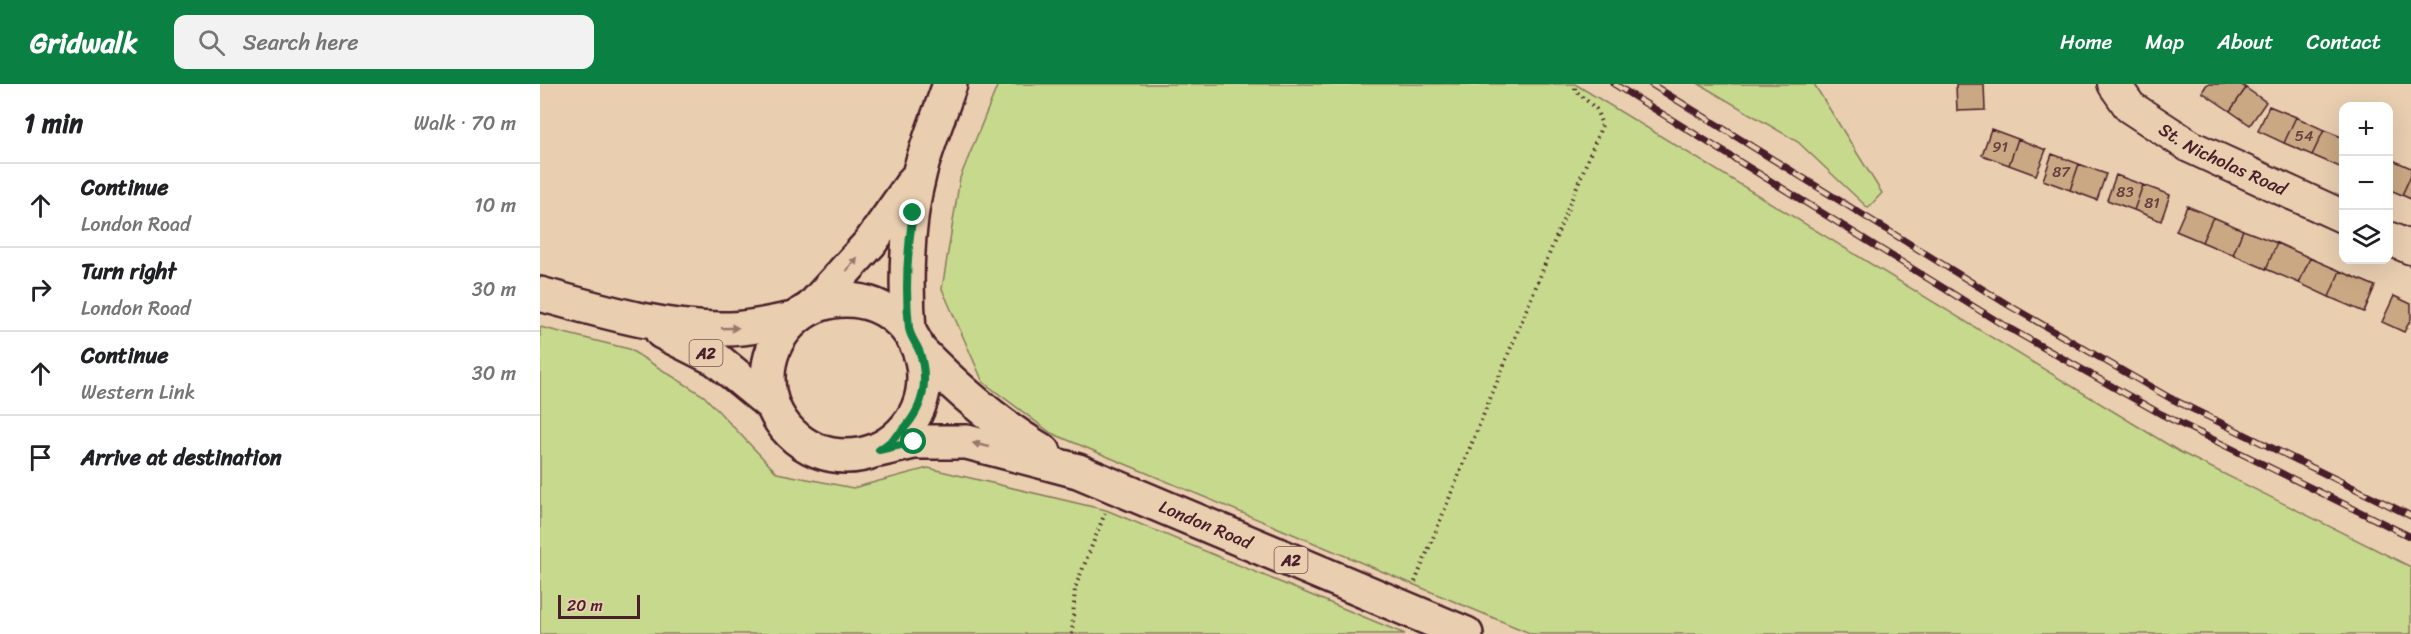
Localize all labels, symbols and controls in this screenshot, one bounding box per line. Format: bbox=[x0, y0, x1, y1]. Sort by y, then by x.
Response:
search box bbox=[174, 15, 594, 69]
text: Gridwalk bbox=[30, 18, 138, 67]
text: Search here bbox=[243, 23, 359, 62]
text: Home bbox=[2060, 23, 2112, 61]
text: Map bbox=[2145, 23, 2184, 61]
text: About bbox=[2217, 23, 2274, 61]
text: Contact bbox=[2307, 23, 2381, 61]
icon: search bbox=[195, 26, 228, 59]
text: 1 min bbox=[24, 100, 83, 146]
map controls bbox=[2339, 102, 2393, 264]
button: + bbox=[2339, 102, 2393, 156]
text: Walk · 70 m bbox=[414, 106, 516, 141]
street label: St. Nicholas Road bbox=[2152, 114, 2294, 206]
house number: 54 bbox=[2295, 123, 2313, 149]
house number: 91 bbox=[1992, 134, 2008, 160]
button: − bbox=[2339, 156, 2393, 210]
house number: 87 bbox=[2052, 159, 2071, 185]
text: Continue bbox=[81, 168, 169, 207]
house number: 83 bbox=[2116, 179, 2134, 205]
text: 10 m bbox=[474, 188, 516, 223]
icon: ahead bbox=[24, 189, 57, 222]
house number: 81 bbox=[2144, 190, 2160, 216]
route end bbox=[899, 199, 925, 225]
text: London Road bbox=[81, 207, 191, 242]
button: layers bbox=[2339, 210, 2393, 264]
text: Turn right bbox=[81, 252, 176, 291]
one-way arrow bbox=[845, 257, 858, 272]
text: 30 m bbox=[472, 272, 516, 307]
icon: right bbox=[24, 273, 57, 306]
text: London Road bbox=[81, 291, 191, 326]
one-way arrow bbox=[720, 324, 739, 333]
text: Continue bbox=[81, 336, 169, 375]
road number: A2 bbox=[690, 340, 722, 366]
text: 30 m bbox=[472, 356, 516, 391]
icon: ahead bbox=[24, 357, 57, 390]
text: Western Link bbox=[81, 375, 195, 410]
route start bbox=[900, 428, 926, 454]
text: Arrive at destination bbox=[81, 438, 282, 477]
one-way arrow bbox=[971, 439, 990, 449]
icon: arrive bbox=[24, 441, 57, 474]
street label: London Road bbox=[1154, 491, 1259, 559]
road number: A2 bbox=[1274, 547, 1308, 573]
text: 20 m bbox=[567, 591, 603, 620]
scale bar bbox=[558, 592, 640, 620]

